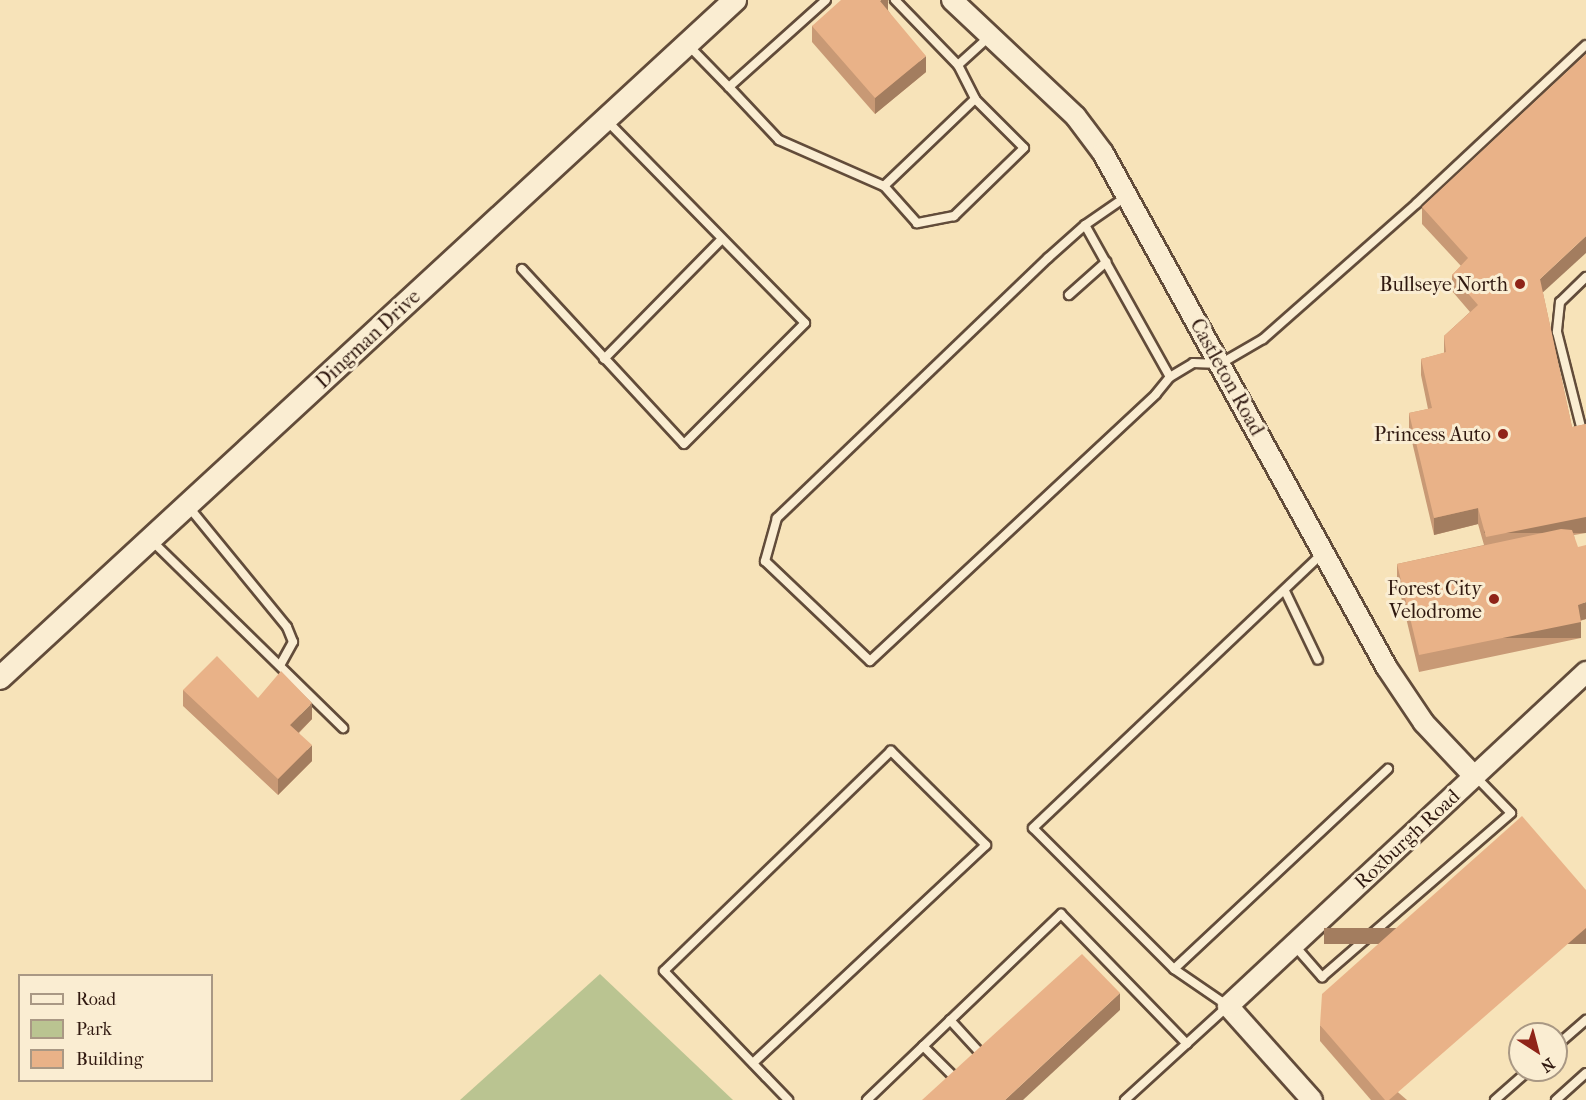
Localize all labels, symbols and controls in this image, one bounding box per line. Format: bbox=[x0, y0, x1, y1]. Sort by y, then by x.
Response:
place label: Bullseye North bbox=[1379, 272, 1508, 296]
marker: Bullseye North bbox=[1513, 277, 1527, 291]
street label: Dingman Drive bbox=[311, 284, 425, 394]
street label: Castleton Road bbox=[1185, 314, 1269, 440]
place label: Princess Auto bbox=[1374, 422, 1491, 446]
marker: Princess Auto bbox=[1496, 427, 1510, 441]
place label: Forest City Velodrome bbox=[1387, 576, 1482, 623]
marker: Forest City Velodrome bbox=[1487, 592, 1501, 606]
street label: Roxburgh Road bbox=[1349, 784, 1465, 894]
legend bbox=[18, 974, 213, 1082]
text: Road bbox=[76, 989, 116, 1010]
text: Park bbox=[76, 1019, 112, 1040]
north arrow bbox=[1508, 1022, 1568, 1082]
text: Building bbox=[76, 1049, 143, 1070]
text: N bbox=[1537, 1054, 1558, 1077]

